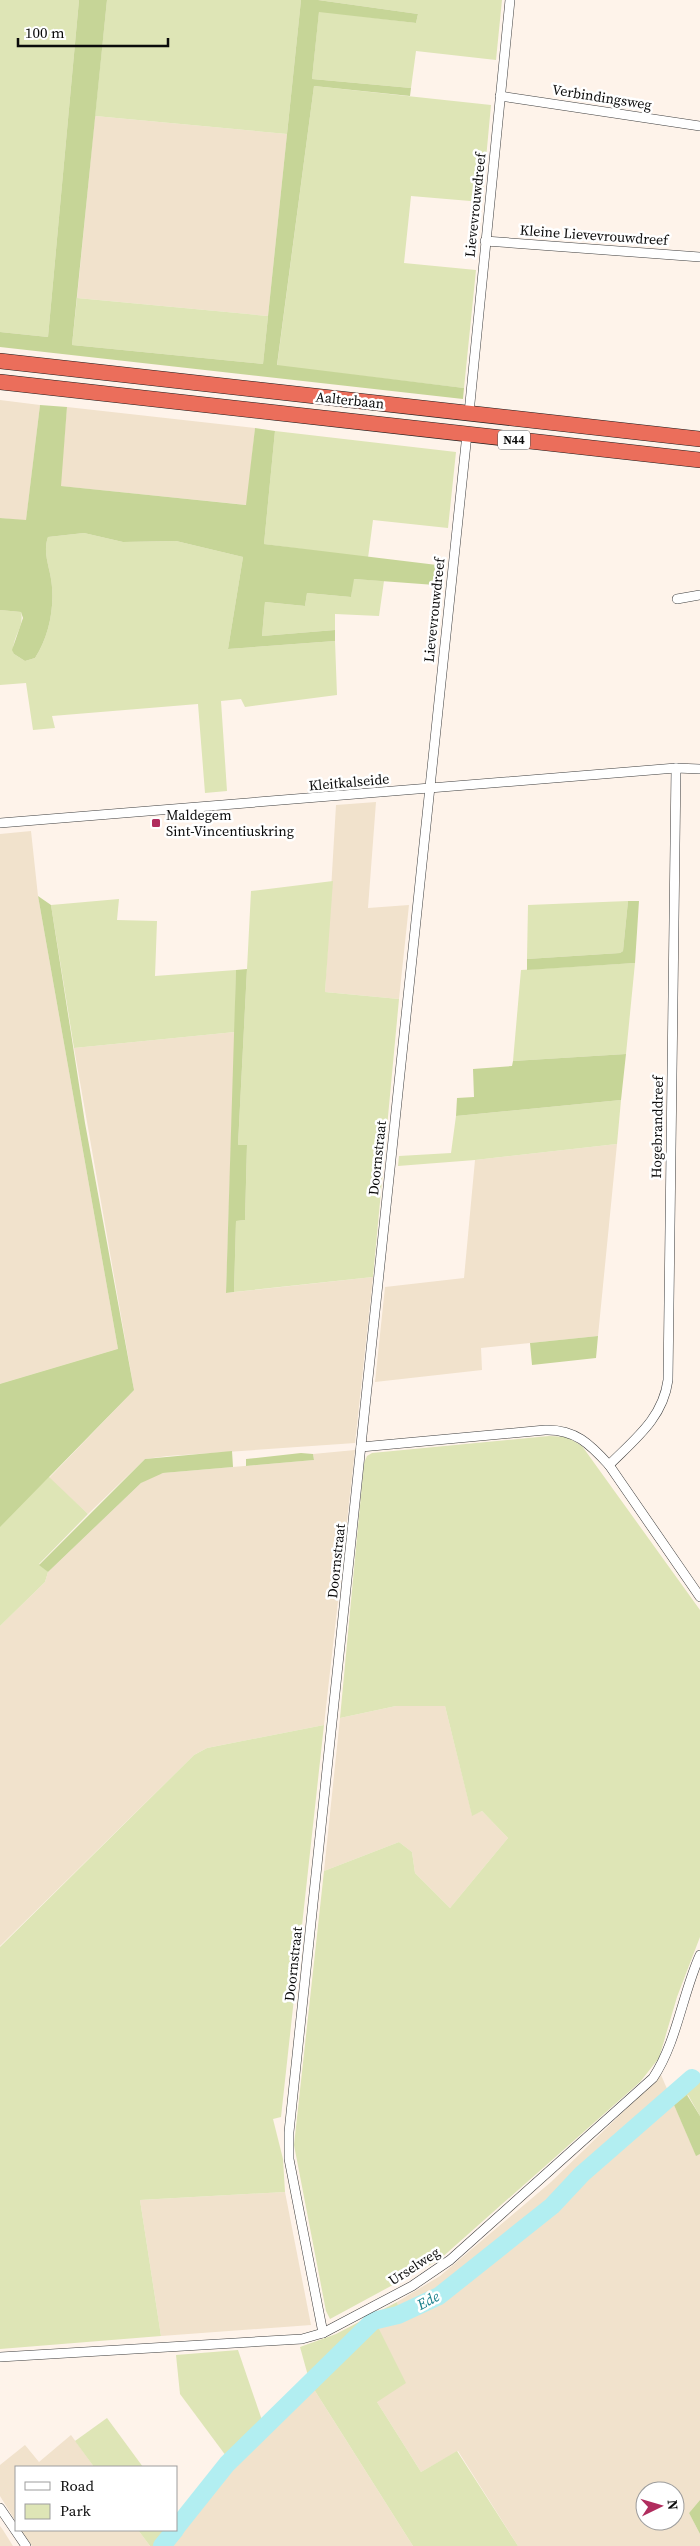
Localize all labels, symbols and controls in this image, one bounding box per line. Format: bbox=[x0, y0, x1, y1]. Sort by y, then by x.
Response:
scale bar bbox=[18, 15, 168, 47]
text: 100 m bbox=[25, 22, 65, 43]
street label: Verbindingsweg bbox=[551, 79, 653, 115]
street label: Lievevrouwdreef bbox=[460, 151, 491, 258]
street label: Kleine Lievevrouwdreef bbox=[519, 220, 670, 250]
street label: Aalterbaan bbox=[315, 386, 386, 414]
road number: N44 bbox=[498, 430, 530, 450]
street label: Lievevrouwdreef bbox=[419, 556, 450, 663]
street label: Kleitkalseide bbox=[308, 769, 390, 795]
place label: Maldegem Sint-Vincentiuskring bbox=[166, 805, 294, 841]
marker: Maldegem Sint-Vincentiuskring bbox=[150, 817, 162, 829]
street label: Hogebranddreef bbox=[646, 1074, 668, 1179]
street label: Doornstraat bbox=[363, 1119, 391, 1196]
street label: Doornstraat bbox=[322, 1522, 350, 1599]
street label: Doornstraat bbox=[279, 1925, 307, 2002]
street label: Urselweg bbox=[384, 2242, 444, 2290]
water label: Ede bbox=[412, 2285, 443, 2315]
legend bbox=[15, 2466, 178, 2531]
text: Road bbox=[60, 2475, 94, 2496]
north arrow bbox=[635, 2481, 685, 2531]
text: N bbox=[663, 2499, 683, 2511]
text: Park bbox=[60, 2500, 92, 2521]

